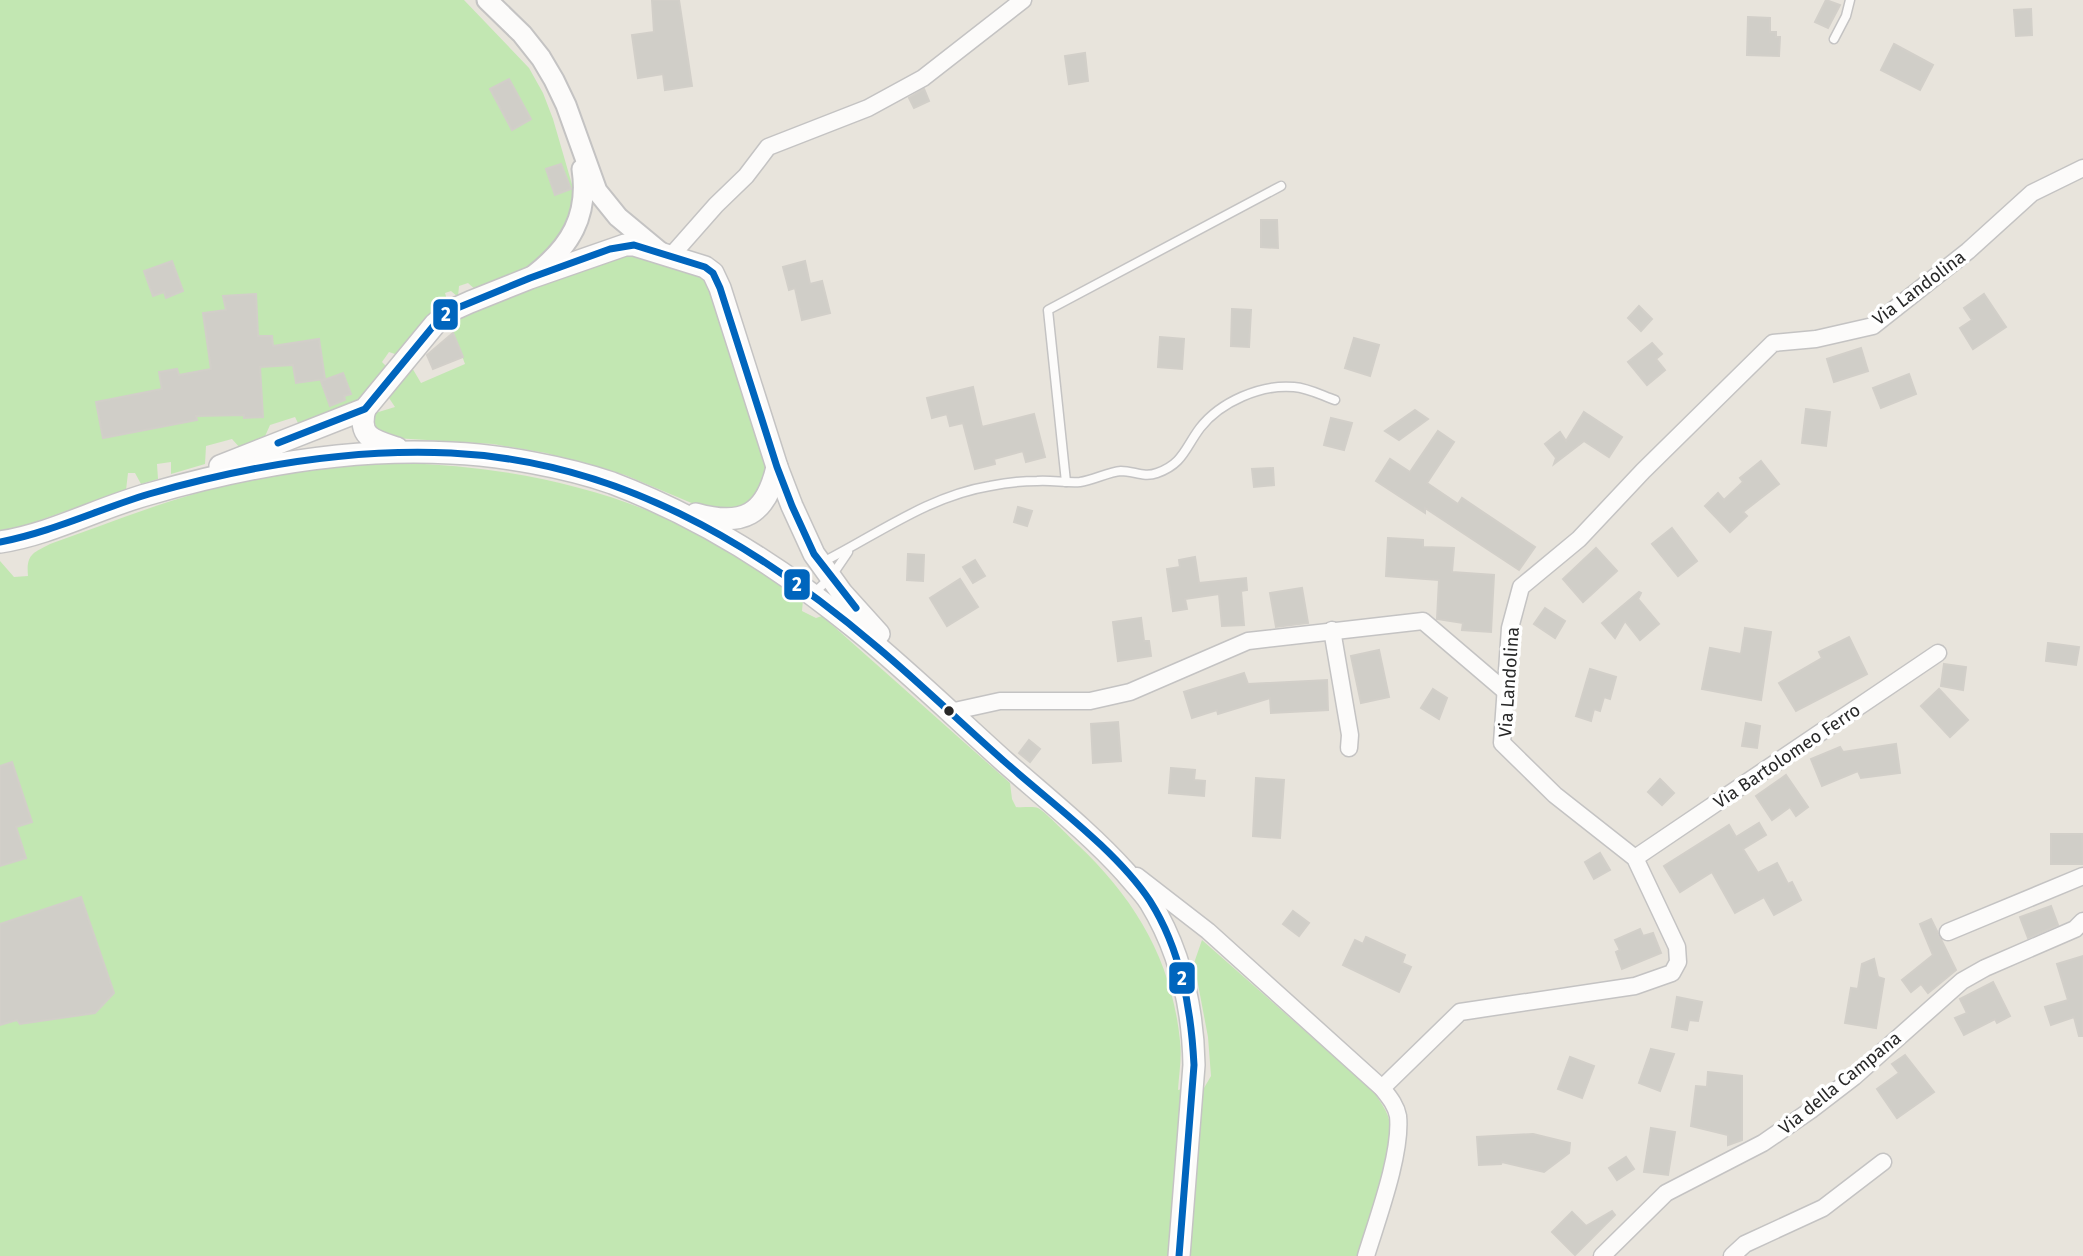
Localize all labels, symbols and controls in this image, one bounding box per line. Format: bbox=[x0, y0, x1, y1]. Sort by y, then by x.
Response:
street label: Via Landolina bbox=[1868, 246, 1970, 330]
line badge: 2 bbox=[432, 298, 459, 331]
text: 2 bbox=[441, 303, 451, 326]
line badge: 2 bbox=[783, 568, 811, 601]
text: 2 bbox=[792, 573, 802, 596]
street label: Via Landolina bbox=[1494, 626, 1524, 738]
street label: Via Bartolomeo Ferro bbox=[1709, 699, 1865, 813]
unlabelled marker bbox=[942, 704, 956, 718]
line badge: 2 bbox=[1168, 961, 1196, 995]
text: 2 bbox=[1177, 967, 1187, 990]
street label: Via della Campana bbox=[1774, 1027, 1906, 1139]

